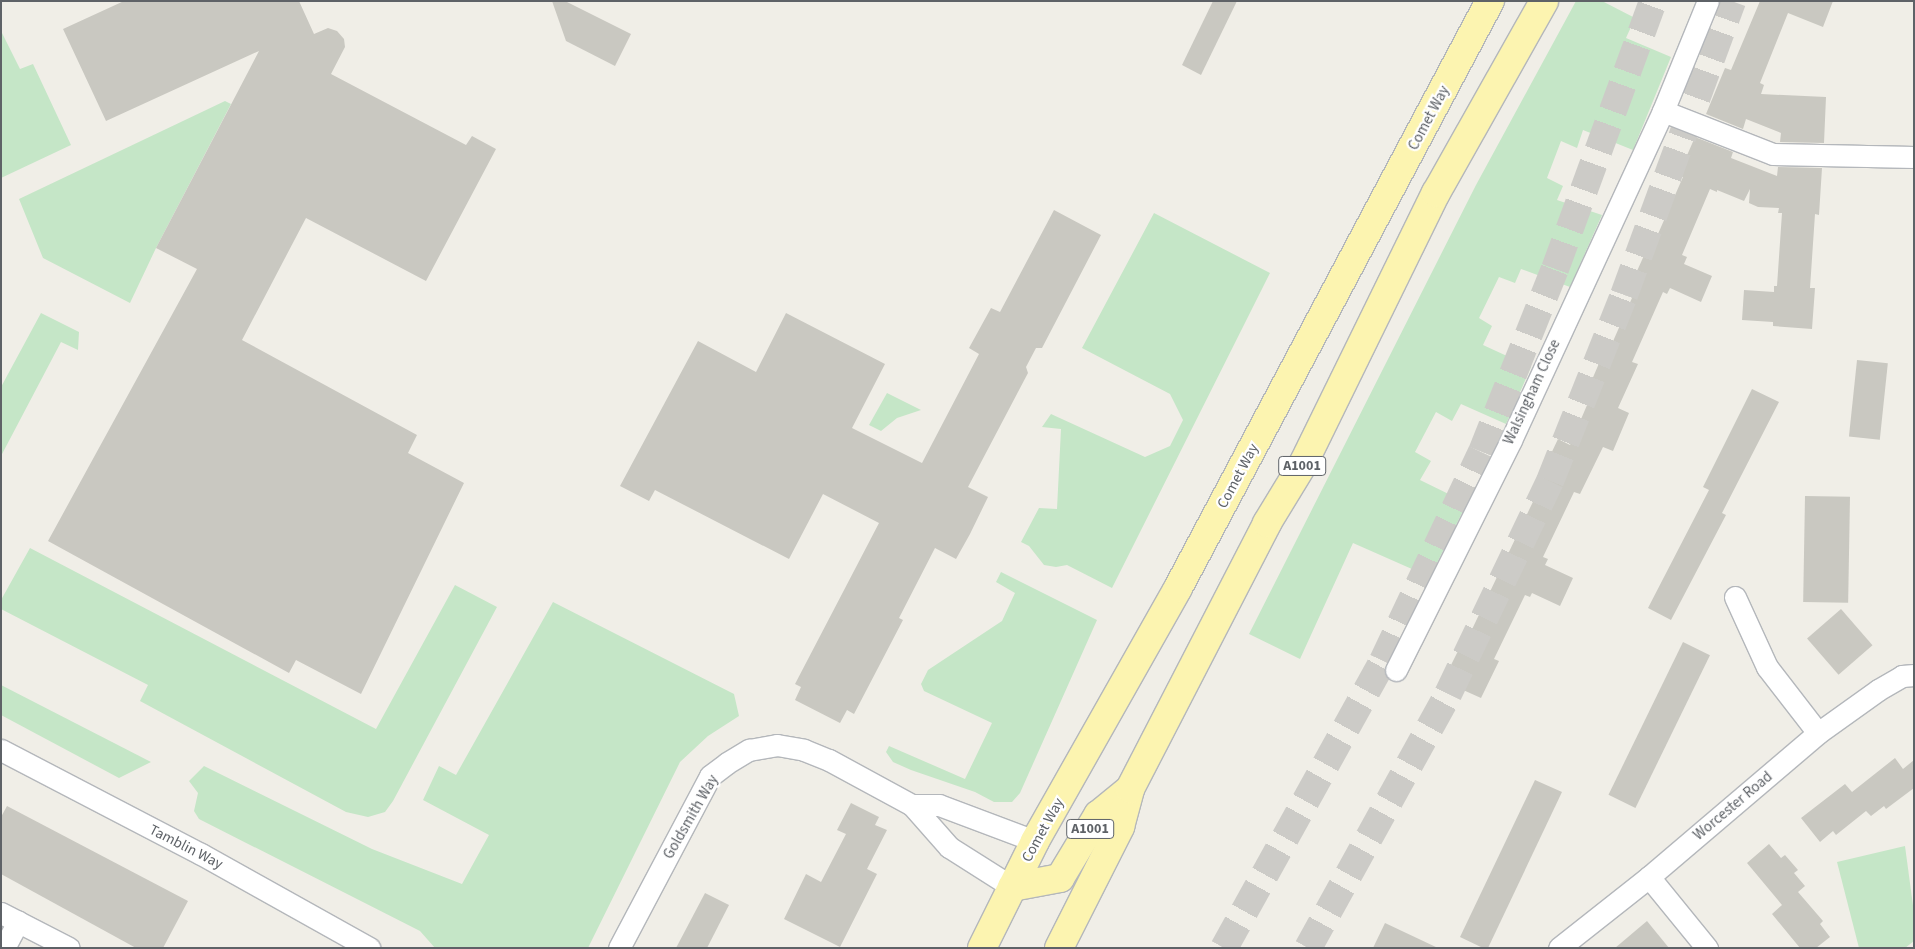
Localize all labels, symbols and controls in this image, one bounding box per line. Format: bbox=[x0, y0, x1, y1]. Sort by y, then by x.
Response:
street label: Comet Way bbox=[1404, 83, 1454, 153]
street label: Walsingham Close bbox=[1500, 337, 1564, 447]
street label: Comet Way bbox=[1213, 441, 1263, 511]
road number: A1001 bbox=[1277, 454, 1327, 478]
street label: Worcester Road bbox=[1690, 768, 1776, 844]
street label: Goldsmith Way bbox=[660, 772, 722, 862]
street label: Comet Way bbox=[1018, 795, 1068, 865]
road number: A1001 bbox=[1065, 818, 1115, 841]
street label: Tamblin Way bbox=[146, 821, 226, 873]

